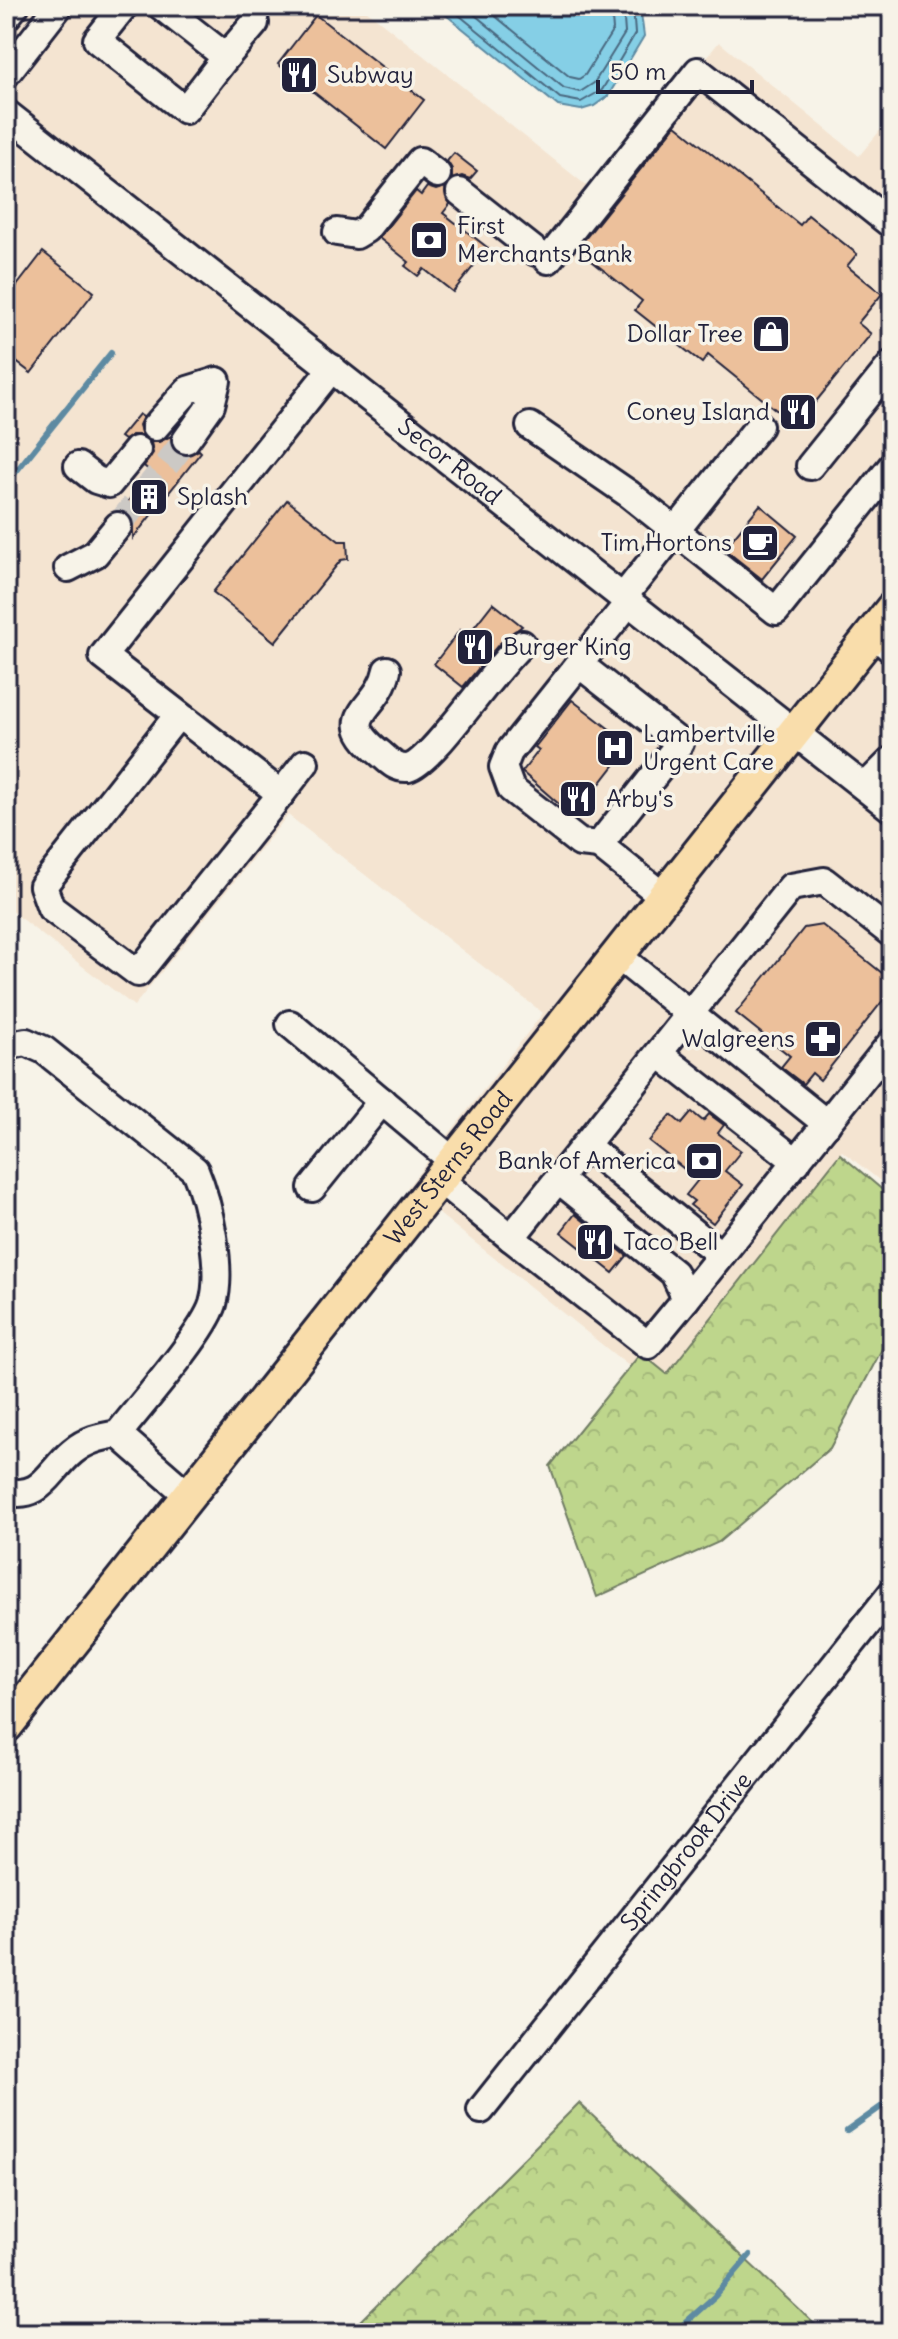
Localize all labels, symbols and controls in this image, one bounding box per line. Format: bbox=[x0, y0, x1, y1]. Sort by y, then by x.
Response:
scale bar bbox=[598, 44, 752, 94]
restaurant icon: Subway bbox=[278, 54, 320, 96]
text: 50 m bbox=[610, 56, 666, 86]
place label: Subway bbox=[327, 59, 414, 89]
place label: First Merchants Bank bbox=[457, 210, 633, 268]
bank icon: First Merchants Bank bbox=[408, 219, 450, 261]
shop icon: Dollar Tree bbox=[750, 313, 792, 355]
place label: Dollar Tree bbox=[627, 318, 743, 348]
restaurant icon: Coney Island bbox=[777, 391, 819, 433]
place label: Coney Island bbox=[626, 396, 770, 426]
street label: Secor Road bbox=[392, 411, 508, 511]
building icon: Splash bbox=[128, 476, 170, 518]
place label: Splash bbox=[177, 481, 248, 511]
cafe icon: Tim Hortons bbox=[739, 522, 781, 564]
place label: Tim Hortons bbox=[600, 527, 732, 557]
restaurant icon: Burger King bbox=[454, 626, 496, 668]
place label: Burger King bbox=[503, 631, 632, 661]
place label: Lambertville Urgent Care bbox=[643, 718, 775, 776]
hospital icon: Lambertville Urgent Care bbox=[594, 727, 636, 769]
restaurant icon: Arby's bbox=[557, 778, 599, 820]
place label: Arby's bbox=[606, 783, 674, 813]
pharmacy icon: Walgreens bbox=[802, 1018, 844, 1060]
place label: Walgreens bbox=[682, 1023, 795, 1053]
street label: West Sterns Road bbox=[377, 1084, 518, 1251]
bank icon: Bank of America bbox=[683, 1140, 725, 1182]
place label: Bank of America bbox=[498, 1145, 676, 1175]
restaurant icon: Taco Bell bbox=[574, 1221, 616, 1263]
place label: Taco Bell bbox=[623, 1226, 718, 1256]
street label: Springbrook Drive bbox=[613, 1766, 758, 1936]

